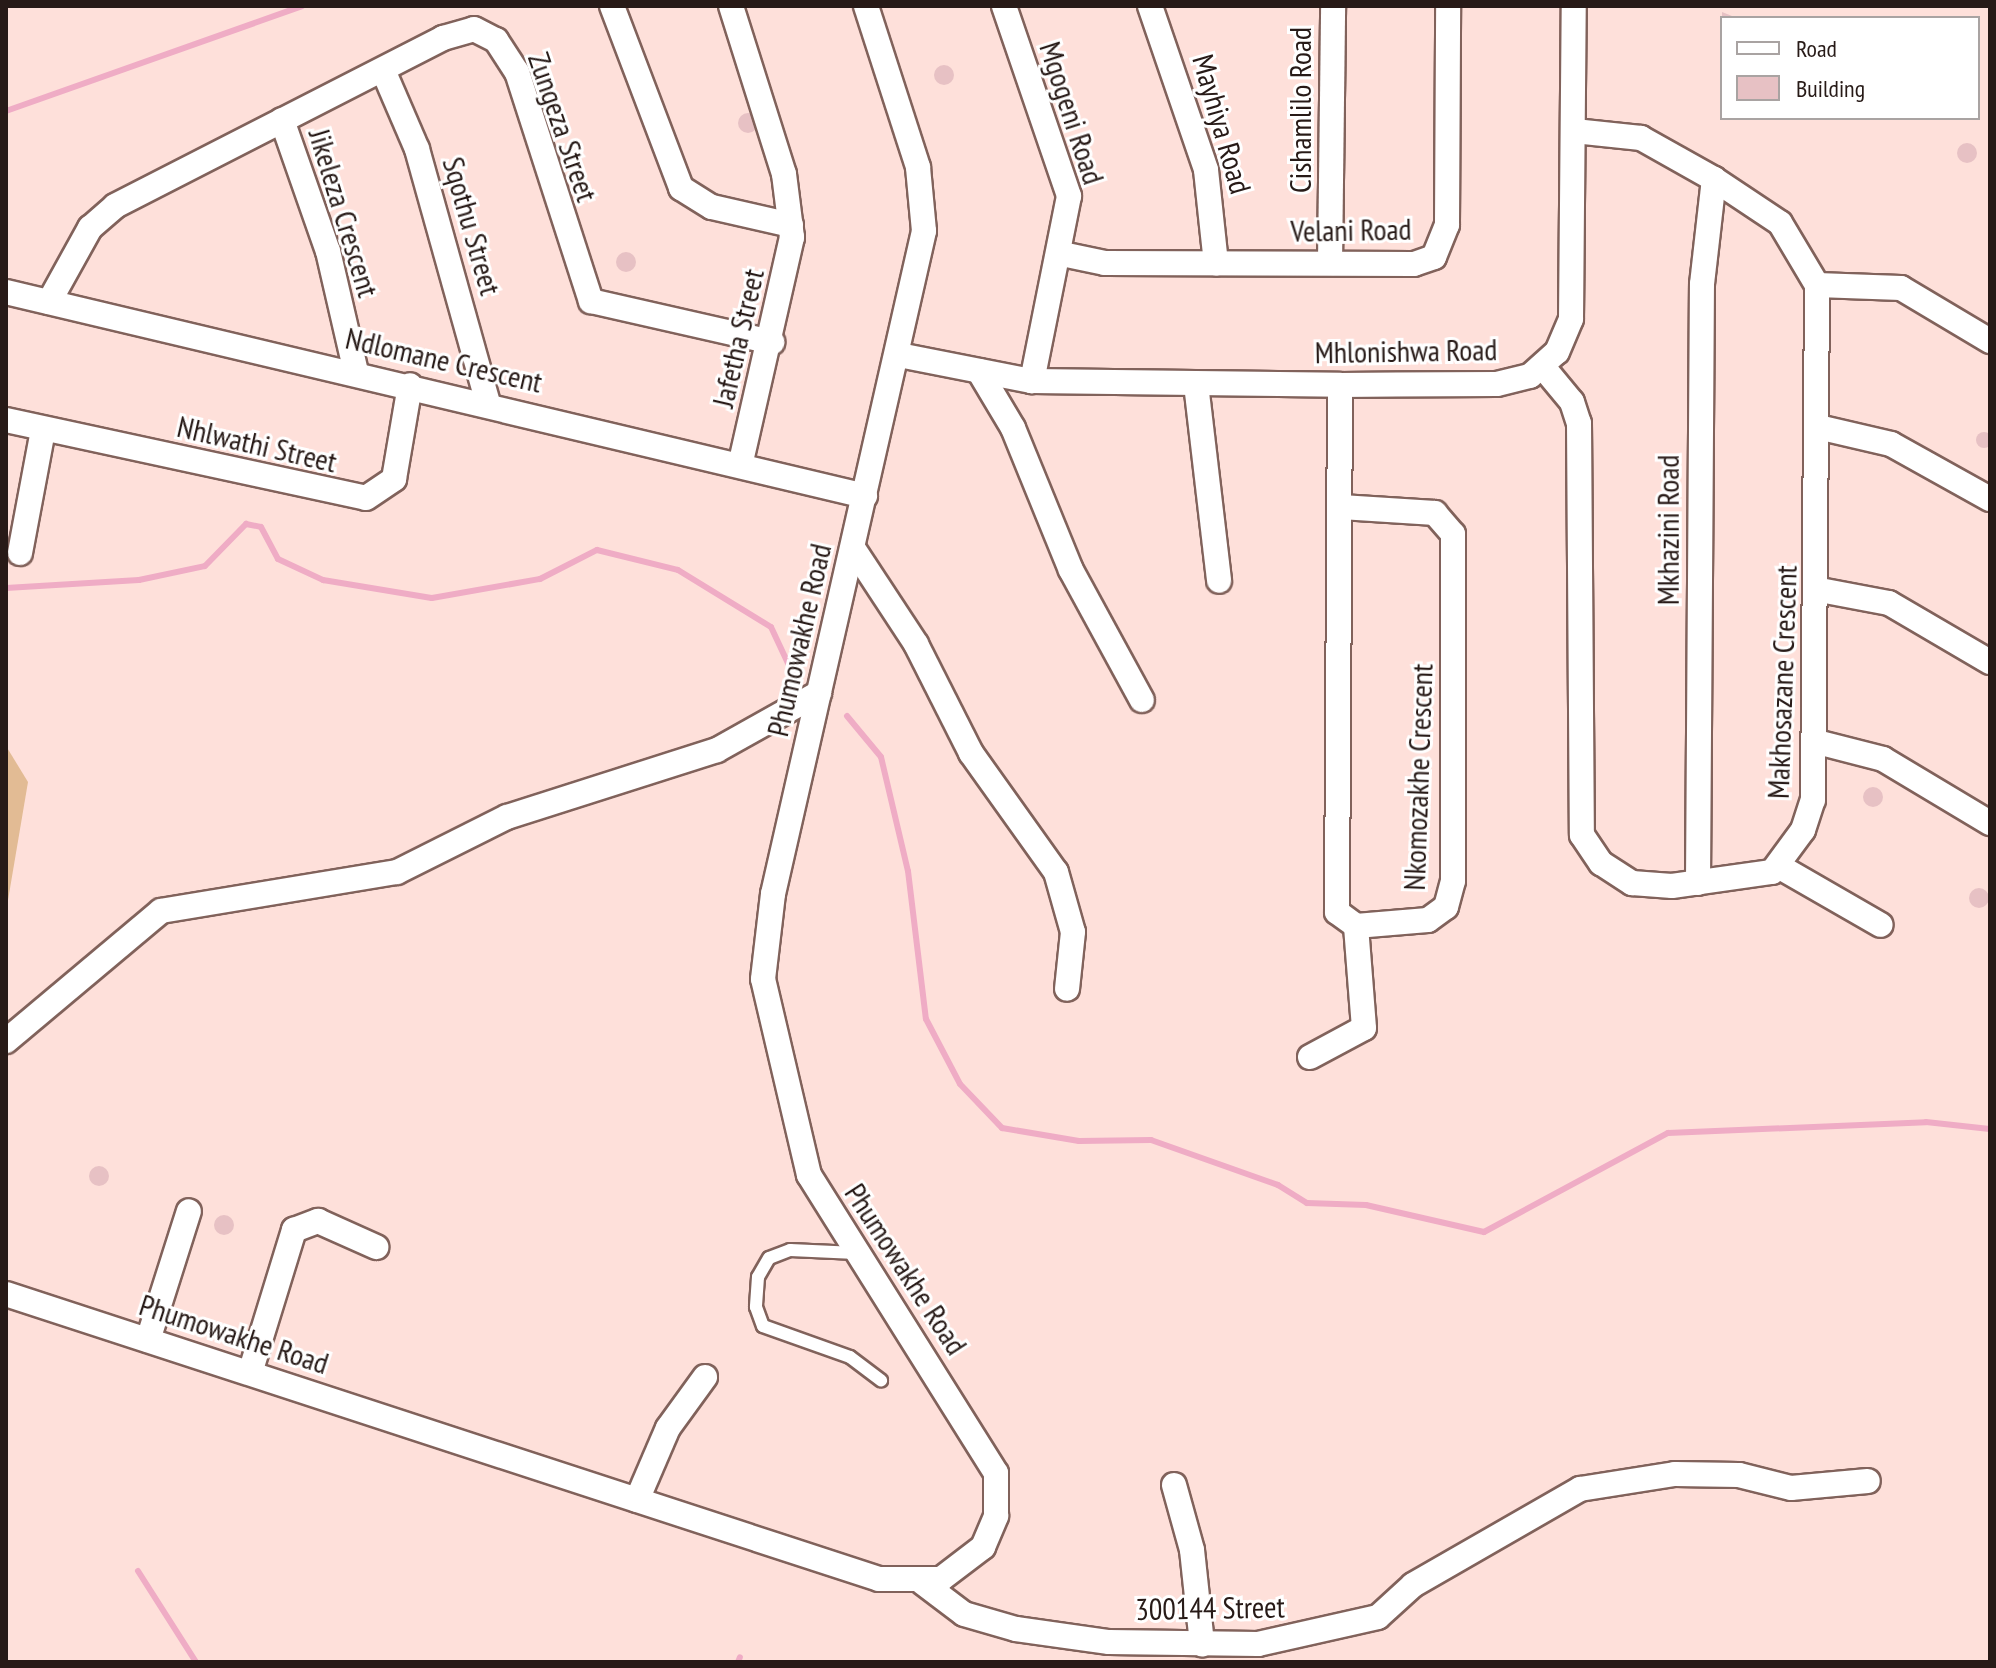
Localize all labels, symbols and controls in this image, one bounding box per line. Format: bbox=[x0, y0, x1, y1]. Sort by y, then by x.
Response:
legend bbox=[1720, 16, 1980, 120]
street label: Cishamlilo Road bbox=[1282, 27, 1318, 193]
text: Road bbox=[1796, 33, 1837, 64]
street label: Mgogeni Road bbox=[1032, 37, 1112, 189]
street label: Zungeza Street bbox=[521, 48, 605, 206]
street label: Mayhiya Road bbox=[1185, 50, 1259, 198]
text: Building bbox=[1796, 73, 1865, 104]
street label: Jikeleza Crescent bbox=[301, 125, 387, 301]
street label: Sqothu Street bbox=[435, 153, 509, 299]
street label: Velani Road bbox=[1290, 211, 1412, 249]
street label: Jafetha Street bbox=[705, 265, 771, 411]
street label: Ndlomane Crescent bbox=[342, 320, 546, 400]
street label: Mhlonishwa Road bbox=[1314, 331, 1498, 371]
street label: Nhlwathi Street bbox=[174, 408, 340, 480]
street label: Mkhazini Road bbox=[1650, 455, 1686, 605]
street label: Phumowakhe Road bbox=[759, 540, 839, 740]
street label: Makhosazane Crescent bbox=[1760, 565, 1804, 799]
street label: Nkomozakhe Crescent bbox=[1396, 663, 1440, 891]
street label: Phumowakhe Road bbox=[837, 1177, 975, 1361]
street label: Phumowakhe Road bbox=[135, 1287, 333, 1381]
street label: 300144 Street bbox=[1135, 1589, 1285, 1627]

